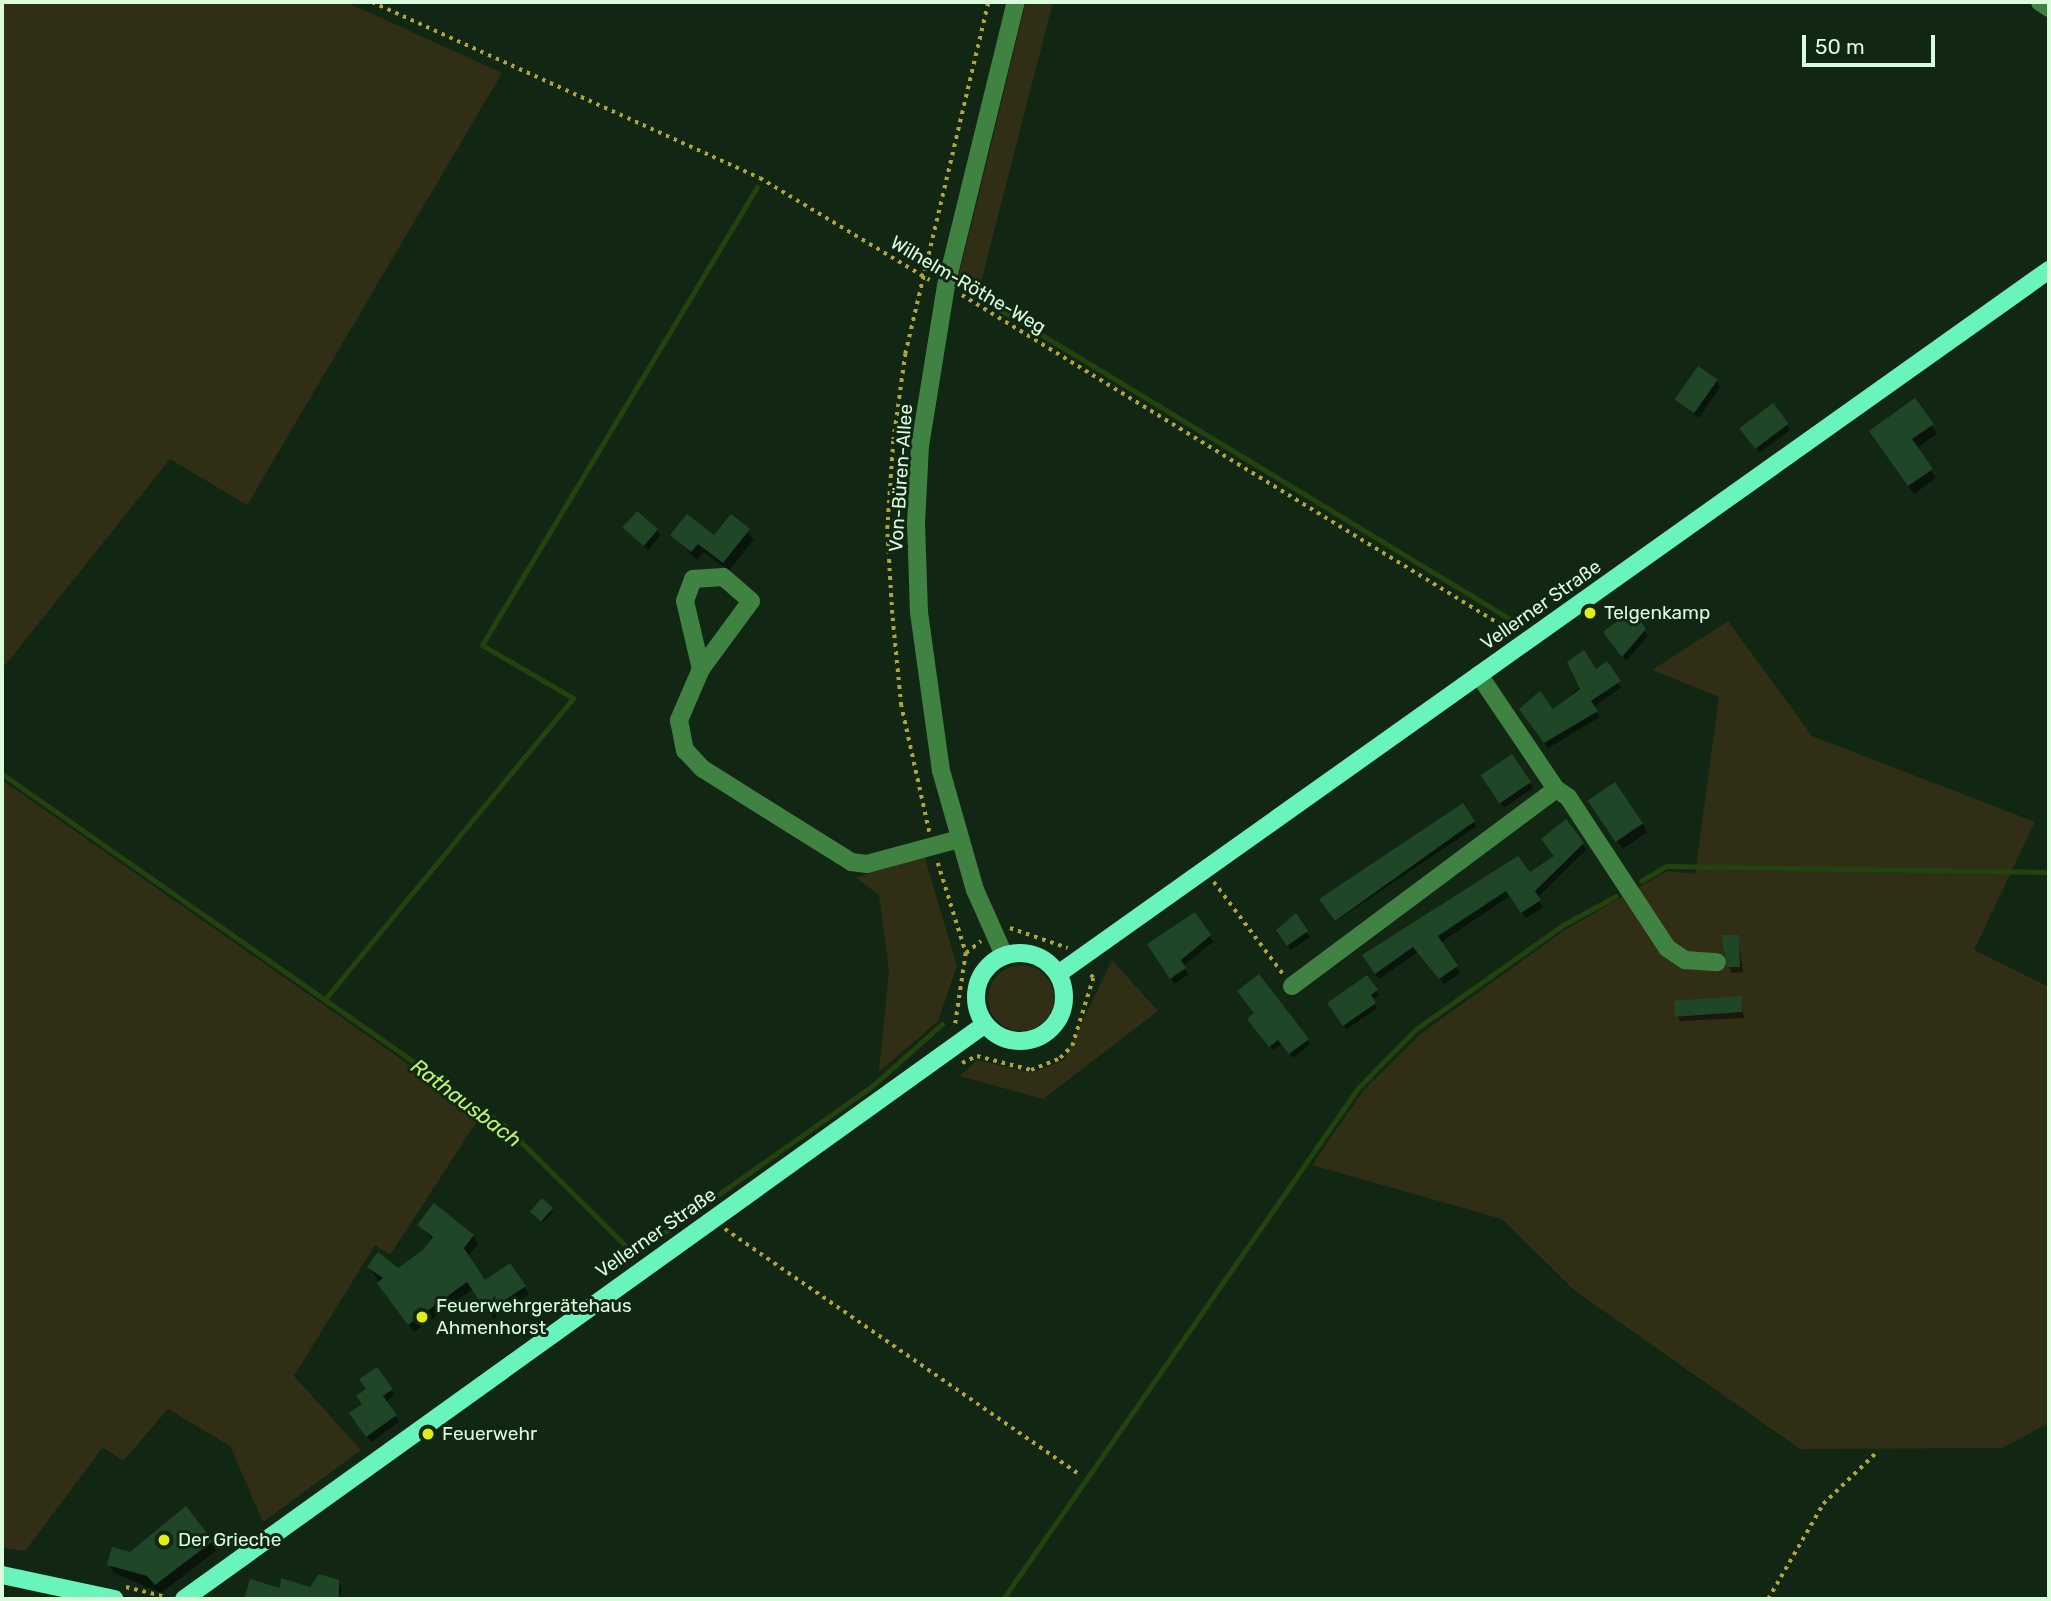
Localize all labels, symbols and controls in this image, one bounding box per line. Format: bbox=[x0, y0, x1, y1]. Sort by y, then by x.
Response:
scale bar bbox=[1806, 21, 1939, 65]
text: 50 m bbox=[1815, 34, 1865, 59]
street label: Wilhelm-Röthe-Weg bbox=[886, 231, 1050, 339]
street label: Von-Büren-Allee bbox=[884, 403, 918, 553]
street label: Vellerner Straße bbox=[1476, 555, 1606, 655]
place label: Telgenkamp bbox=[1604, 602, 1710, 624]
marker: Telgenkamp bbox=[1582, 605, 1598, 621]
water label: Rathausbach bbox=[406, 1053, 526, 1153]
street label: Vellerner Straße bbox=[591, 1183, 721, 1283]
place label: Feuerwehrgerätehaus Ahmenhorst bbox=[436, 1295, 632, 1339]
marker: Feuerwehrgerätehaus Ahmenhorst bbox=[414, 1309, 430, 1325]
place label: Feuerwehr bbox=[442, 1423, 537, 1445]
marker: Feuerwehr bbox=[420, 1426, 436, 1442]
place label: Der Grieche bbox=[178, 1529, 282, 1551]
marker: Der Grieche bbox=[156, 1532, 172, 1548]

